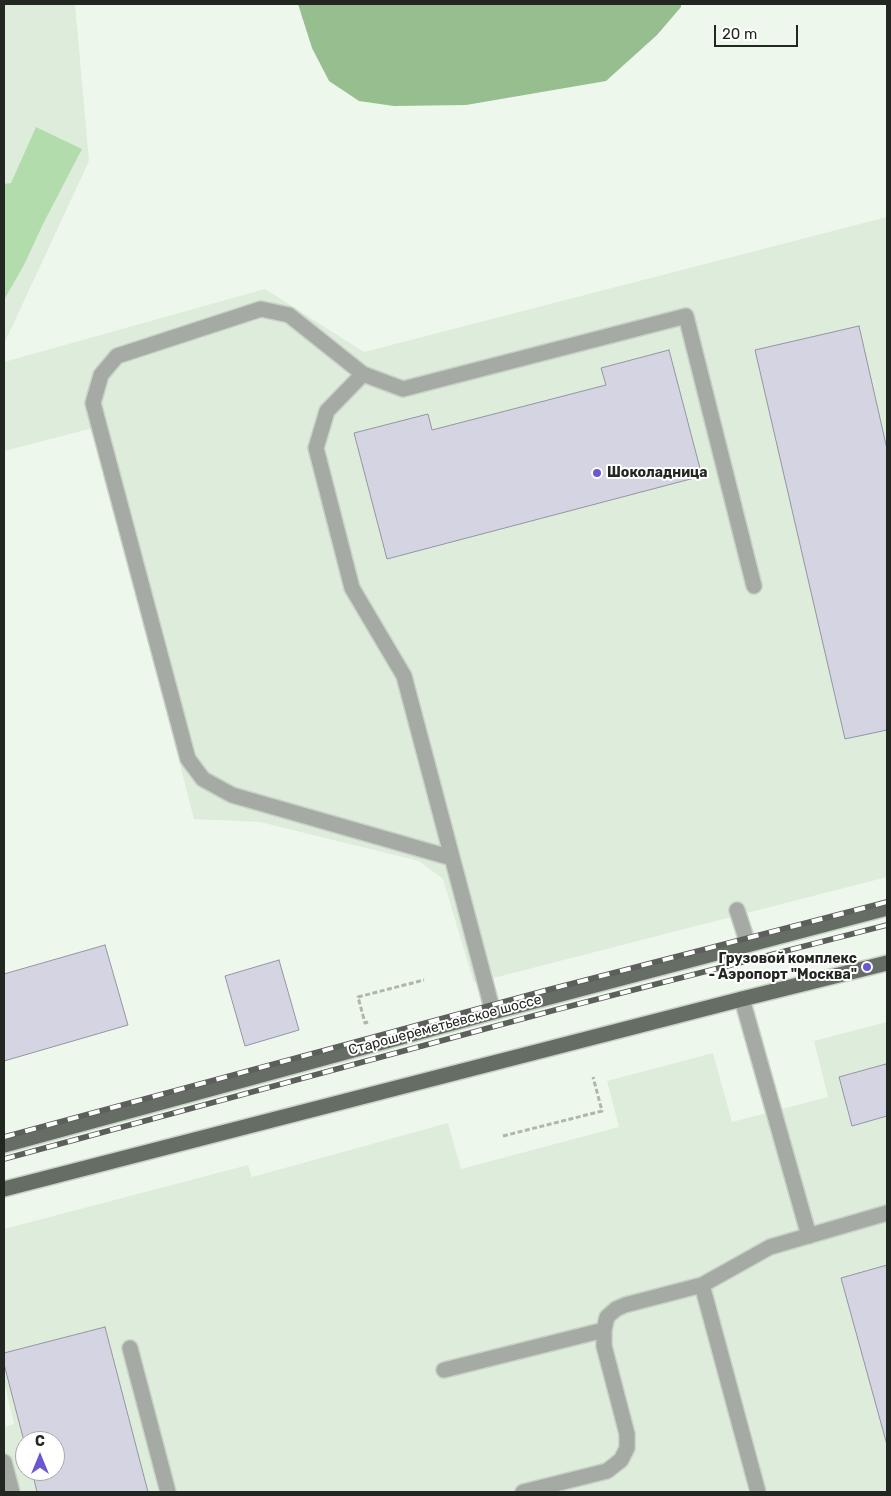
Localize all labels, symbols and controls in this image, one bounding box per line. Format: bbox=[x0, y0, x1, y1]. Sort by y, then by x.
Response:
scale bar bbox=[716, 15, 800, 47]
text: 20 m bbox=[722, 25, 757, 43]
place label: Шоколадница bbox=[607, 465, 708, 481]
marker: Шоколадница bbox=[591, 467, 603, 479]
place label: Грузовой комплекс - Аэропорт "Москва" bbox=[708, 951, 857, 984]
marker: Грузовой комплекс - Аэропорт "Москва" bbox=[861, 961, 873, 973]
street label: Старошереметьевское шоссе bbox=[346, 991, 544, 1059]
north arrow bbox=[15, 1431, 65, 1481]
text: С bbox=[35, 1433, 45, 1450]

